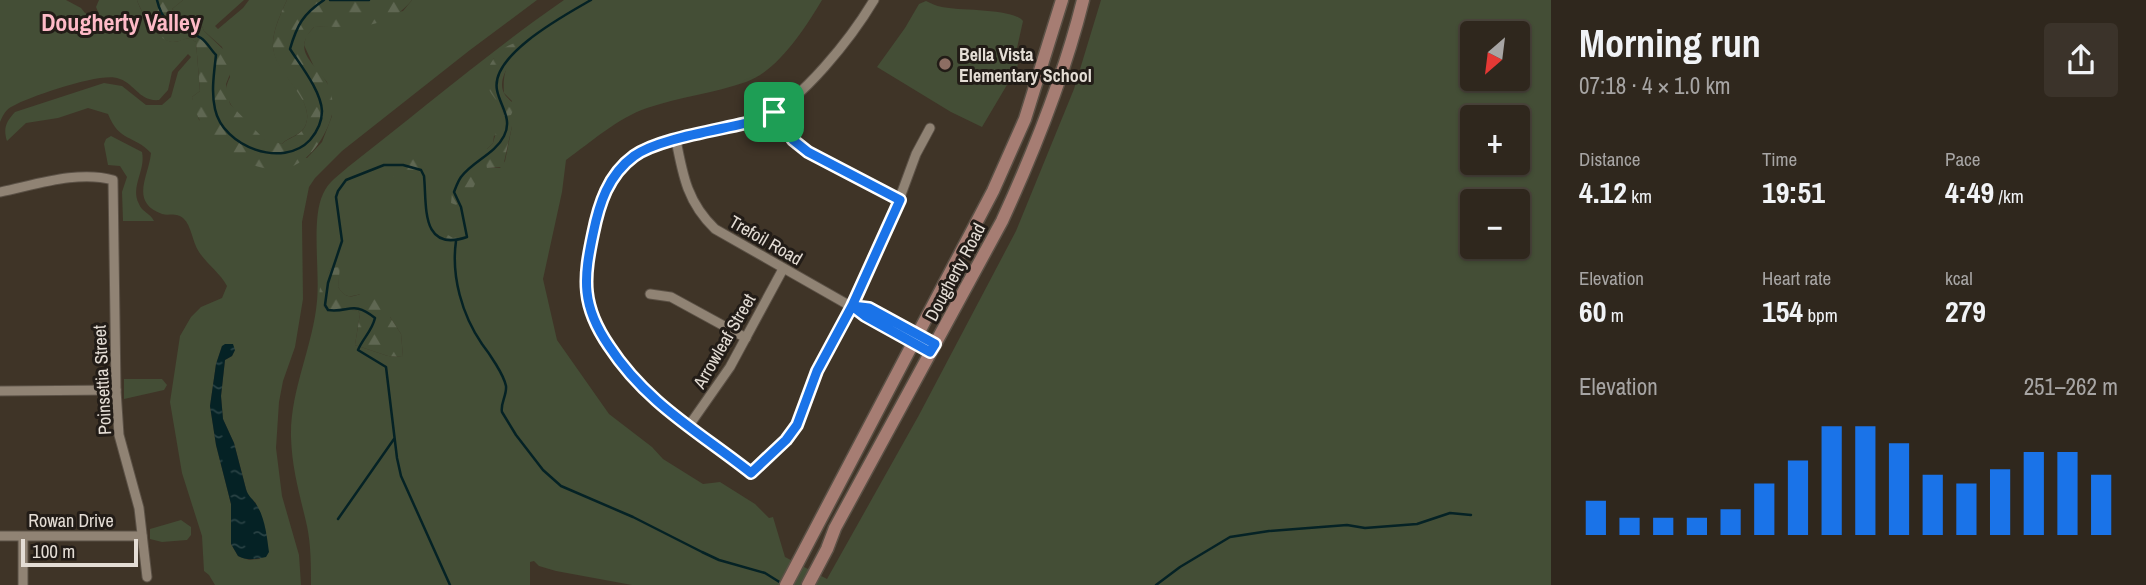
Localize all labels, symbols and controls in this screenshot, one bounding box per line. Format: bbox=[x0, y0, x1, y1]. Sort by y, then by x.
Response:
district label: Dougherty Valley bbox=[41, 6, 201, 38]
text: Morning run bbox=[1579, 18, 1761, 69]
north arrow bbox=[1460, 21, 1530, 91]
map controls bbox=[1460, 21, 1530, 259]
button: share bbox=[2044, 23, 2118, 97]
place label: Bella Vista Elementary School bbox=[959, 42, 1092, 88]
marker: Bella Vista Elementary School bbox=[937, 56, 953, 72]
text: 07:18 · 4 × 1.0 km bbox=[1579, 70, 1731, 101]
pin bbox=[744, 82, 804, 142]
icon: arrive bbox=[755, 93, 793, 131]
button: + bbox=[1460, 105, 1530, 175]
text: Distance bbox=[1579, 146, 1640, 172]
text: Time bbox=[1762, 146, 1797, 172]
text: Pace bbox=[1945, 146, 1981, 172]
text: 4.12 bbox=[1579, 172, 1627, 212]
text: 19:51 bbox=[1762, 172, 1825, 212]
text: 4:49 bbox=[1945, 172, 1994, 212]
text: km bbox=[1627, 183, 1652, 209]
text: /km bbox=[1994, 183, 2024, 209]
button: − bbox=[1460, 189, 1530, 259]
street label: Trefoil Road bbox=[725, 209, 807, 271]
street label: Dougherty Road bbox=[919, 219, 991, 325]
text: Elevation bbox=[1579, 265, 1644, 291]
text: Heart rate bbox=[1762, 265, 1831, 291]
text: kcal bbox=[1945, 265, 1973, 291]
street label: Arrowleaf Street bbox=[686, 289, 761, 394]
text: 60 bbox=[1579, 291, 1606, 331]
text: 154 bbox=[1762, 291, 1803, 331]
text: 279 bbox=[1945, 291, 1986, 331]
text: m bbox=[1606, 302, 1624, 328]
text: bpm bbox=[1803, 302, 1838, 328]
street label: Poinsettia Street bbox=[87, 324, 117, 436]
text: Elevation bbox=[1579, 371, 1658, 402]
text: 251–262 m bbox=[2024, 371, 2118, 402]
street label: Rowan Drive bbox=[28, 508, 114, 533]
scale bar bbox=[21, 536, 138, 568]
text: 100 m bbox=[32, 538, 75, 564]

